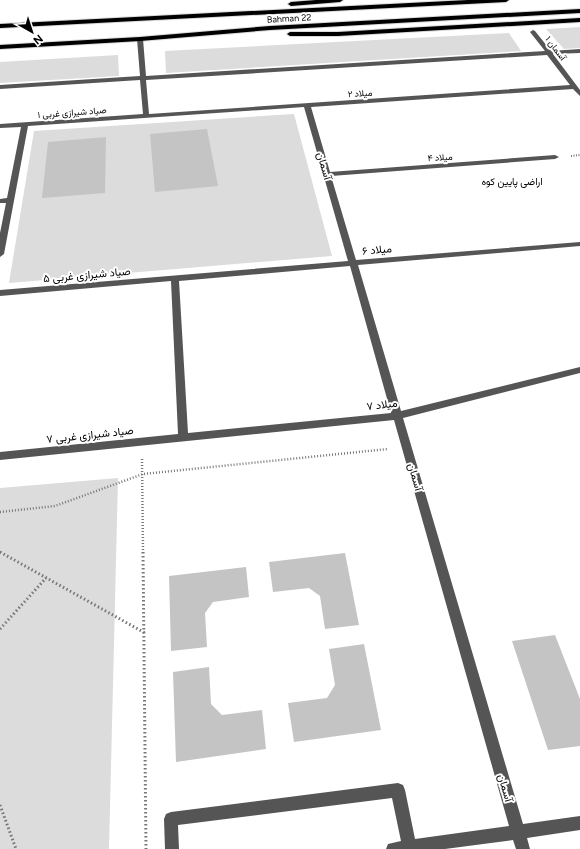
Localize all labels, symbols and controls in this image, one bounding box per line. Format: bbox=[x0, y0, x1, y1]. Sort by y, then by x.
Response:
street label: Bahman 22 bbox=[266, 11, 312, 25]
north arrow bbox=[12, 12, 52, 52]
text: N bbox=[31, 32, 45, 47]
street label: آسمان ۱ bbox=[543, 34, 569, 63]
street label: میلاد ۲ bbox=[347, 87, 373, 99]
street label: صیاد شیرازی غربی ۱ bbox=[37, 104, 107, 121]
street label: آسمان bbox=[314, 151, 334, 183]
street label: میلاد ۴ bbox=[427, 151, 453, 163]
district label: اراضی پایین کوه bbox=[481, 175, 543, 189]
street label: میلاد ۶ bbox=[362, 242, 393, 258]
street label: صیاد شیرازی غربی ۵ bbox=[43, 265, 131, 285]
street label: میلاد ۷ bbox=[366, 397, 398, 413]
street label: صیاد شیرازی غربی ۷ bbox=[46, 424, 134, 446]
street label: آسمان bbox=[405, 462, 425, 494]
street label: آسمان bbox=[495, 773, 515, 805]

